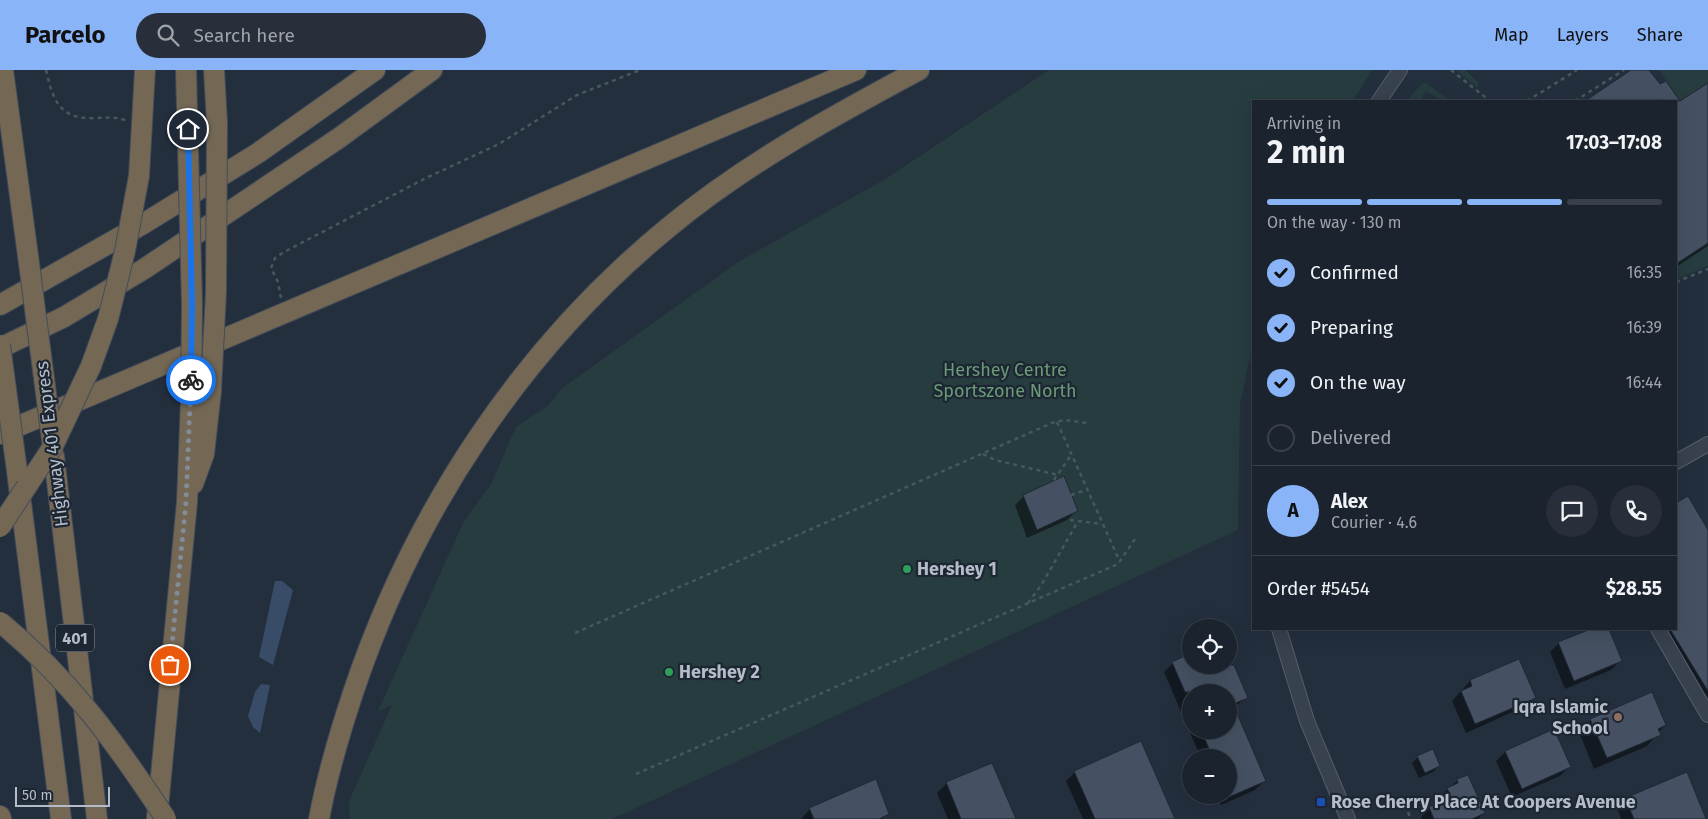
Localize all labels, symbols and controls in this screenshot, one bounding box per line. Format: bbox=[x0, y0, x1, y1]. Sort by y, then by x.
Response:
search box bbox=[136, 13, 486, 58]
text: Parcelo bbox=[25, 21, 106, 49]
icon: search bbox=[154, 21, 182, 49]
text: Search here bbox=[194, 24, 295, 47]
text: Map bbox=[1494, 24, 1529, 46]
text: Layers bbox=[1557, 24, 1609, 46]
text: Share bbox=[1637, 24, 1683, 46]
pin bbox=[167, 108, 209, 150]
text: Arriving in bbox=[1267, 114, 1341, 133]
icon: home bbox=[174, 115, 202, 143]
text: 17:03–17:08 bbox=[1566, 131, 1662, 154]
text: 2 min bbox=[1267, 133, 1346, 171]
text: On the way · 130 m bbox=[1267, 213, 1402, 232]
icon: check bbox=[1267, 259, 1295, 287]
text: Confirmed bbox=[1310, 261, 1399, 284]
text: 16:35 bbox=[1627, 263, 1662, 282]
icon: check bbox=[1267, 314, 1295, 342]
text: Preparing bbox=[1310, 316, 1393, 339]
text: 16:39 bbox=[1626, 318, 1662, 337]
courier bbox=[166, 355, 216, 405]
park label: Hershey Centre Sportszone North bbox=[933, 359, 1077, 402]
street label: Highway 401 Express bbox=[31, 360, 73, 528]
icon: bike bbox=[177, 366, 205, 394]
icon: check bbox=[1267, 369, 1295, 397]
text: On the way bbox=[1310, 371, 1406, 394]
text: 16:44 bbox=[1626, 373, 1662, 392]
text: Delivered bbox=[1310, 426, 1392, 449]
button: chat bbox=[1546, 485, 1598, 537]
button: phone bbox=[1610, 485, 1662, 537]
text: Alex bbox=[1331, 490, 1368, 513]
text: A bbox=[1287, 499, 1299, 522]
text: Courier · 4.6 bbox=[1331, 513, 1417, 532]
place label: Hershey 1 bbox=[917, 558, 997, 580]
marker: Hershey 1 bbox=[901, 563, 913, 575]
text: Order #5454 bbox=[1267, 577, 1370, 600]
text: $28.55 bbox=[1606, 577, 1662, 600]
map controls bbox=[1182, 619, 1237, 804]
button: locate bbox=[1182, 619, 1237, 674]
road number: 401 bbox=[56, 624, 94, 652]
pin bbox=[149, 644, 191, 686]
icon: bag bbox=[156, 651, 184, 679]
place label: Hershey 2 bbox=[679, 661, 760, 683]
marker: Hershey 2 bbox=[663, 666, 675, 678]
button: + bbox=[1182, 684, 1237, 739]
place label: Iqra Islamic School bbox=[1513, 696, 1609, 739]
marker: Iqra Islamic School bbox=[1612, 711, 1624, 723]
button: − bbox=[1182, 749, 1237, 804]
scale bar bbox=[15, 784, 110, 807]
text: 50 m bbox=[22, 787, 53, 804]
place label: Rose Cherry Place At Coopers Avenue bbox=[1331, 791, 1636, 813]
marker: Rose Cherry Place At Coopers Avenue bbox=[1315, 796, 1327, 808]

